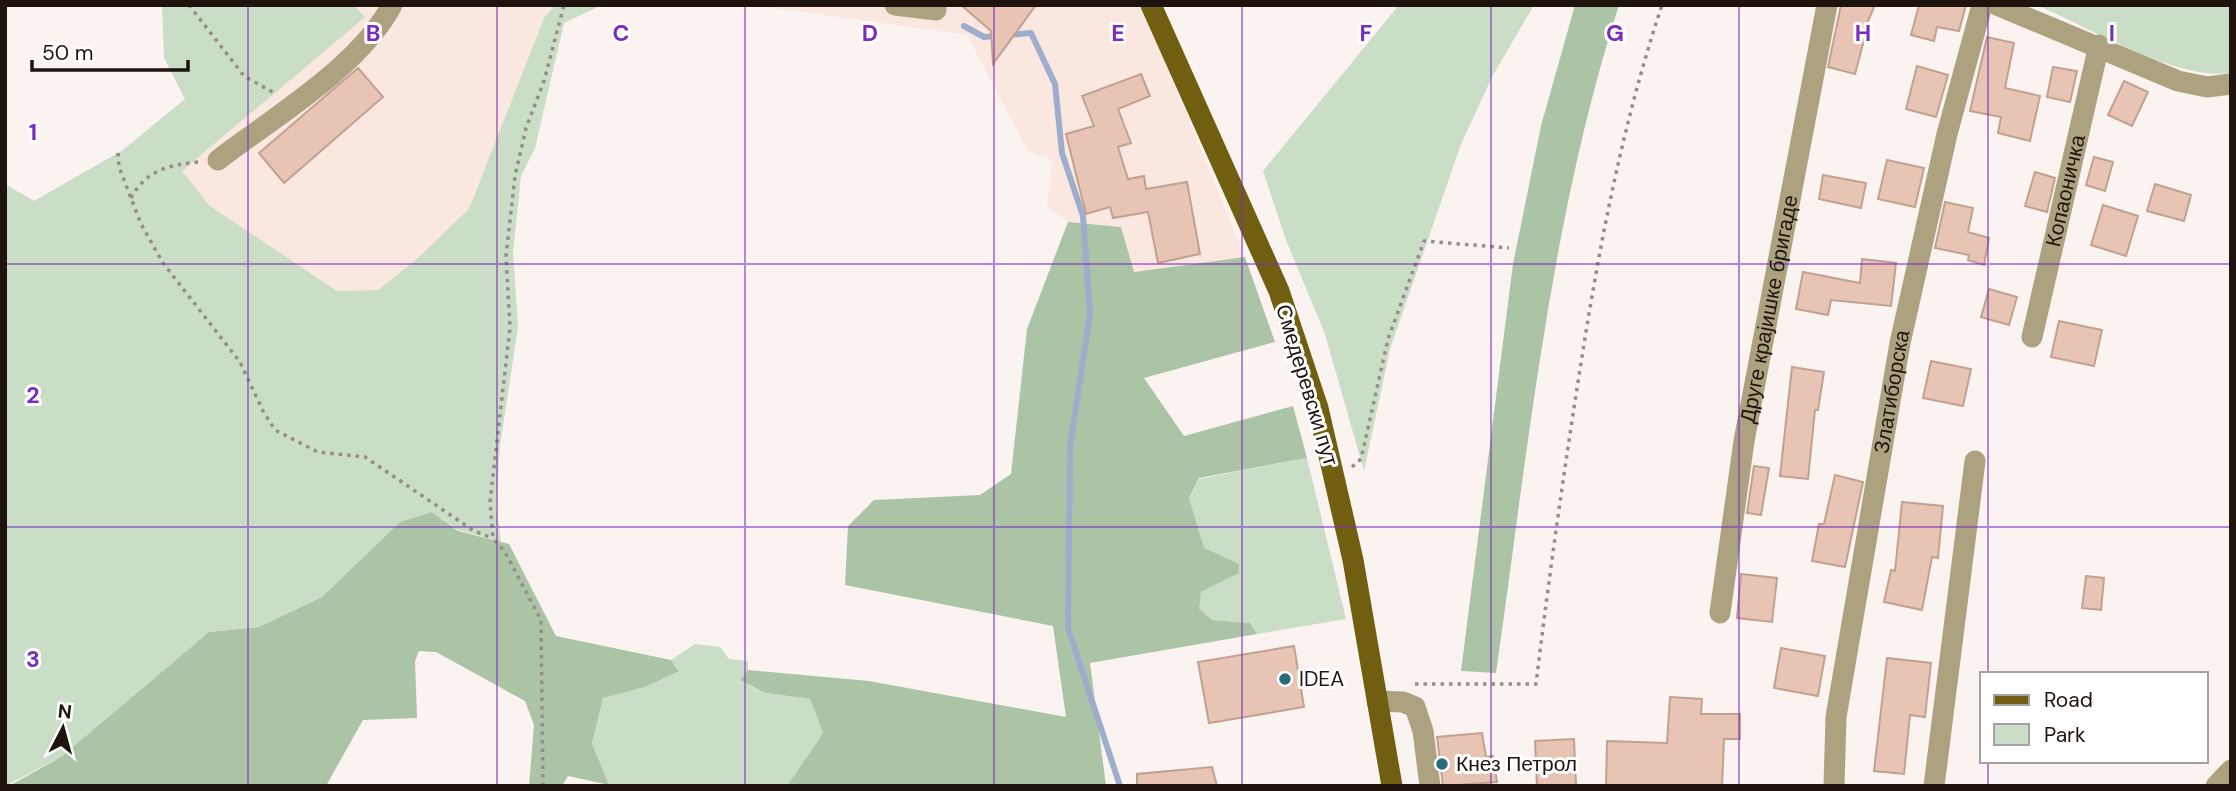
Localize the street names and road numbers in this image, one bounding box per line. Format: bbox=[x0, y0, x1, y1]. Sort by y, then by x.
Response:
street label: Копаоничка bbox=[2039, 132, 2092, 250]
street label: Друге крајишке бригаде bbox=[1734, 193, 1805, 425]
street label: Смедеревски пут bbox=[1269, 301, 1345, 470]
street label: Златиборска bbox=[1867, 327, 1917, 456]

